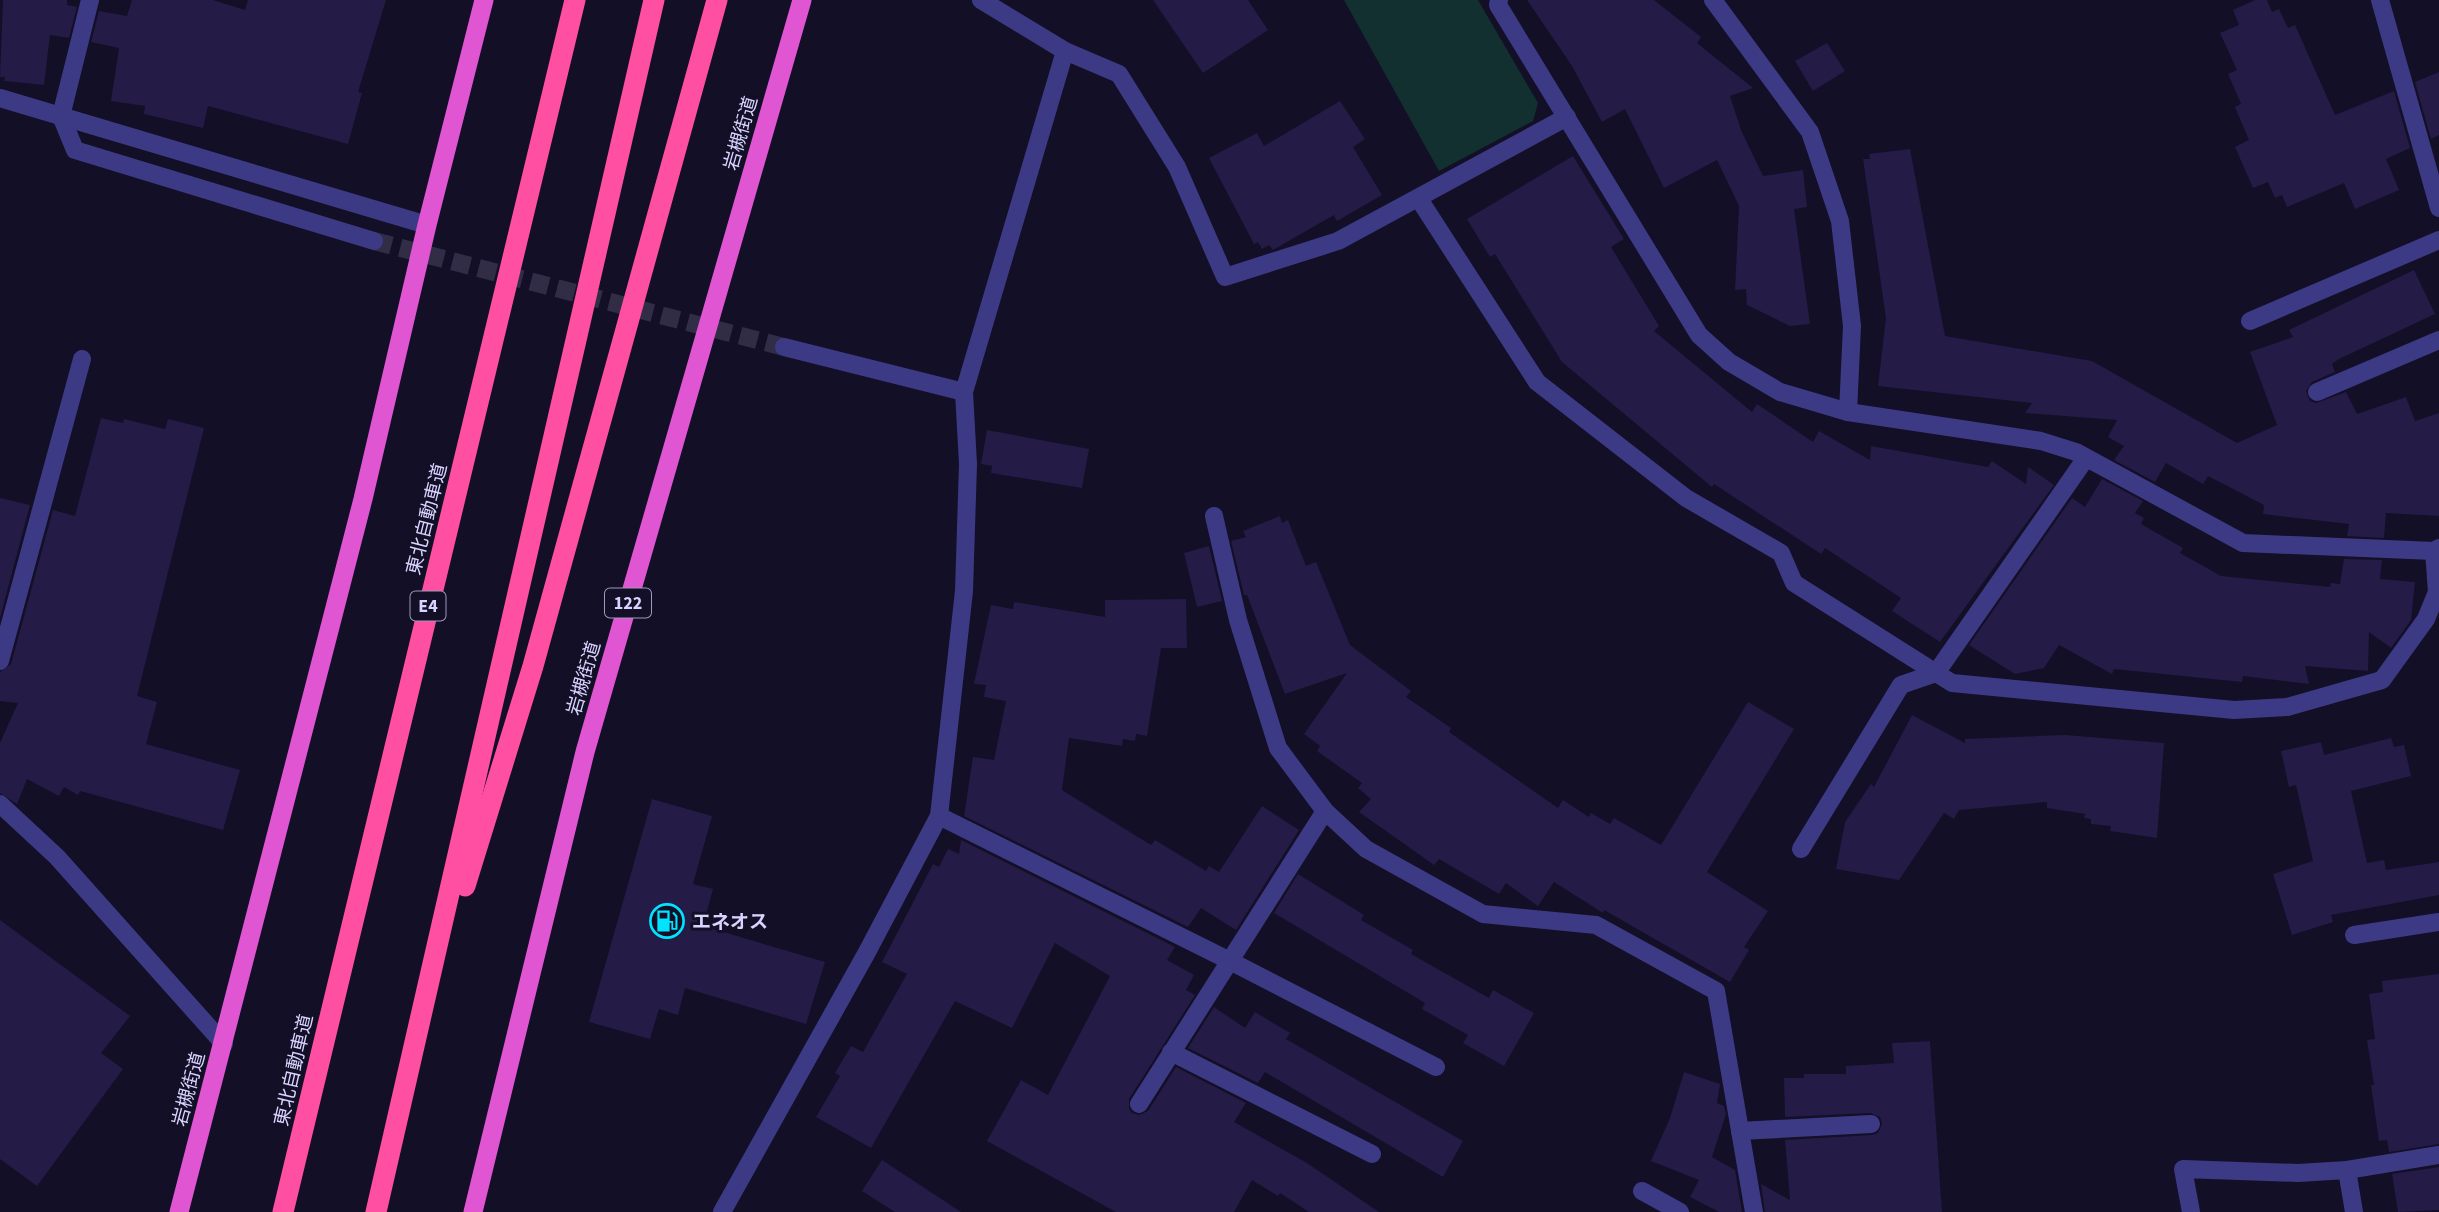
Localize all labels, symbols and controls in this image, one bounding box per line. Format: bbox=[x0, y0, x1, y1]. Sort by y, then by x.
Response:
street label: 岩槻街道 bbox=[718, 93, 765, 174]
street label: 東北自動車道 bbox=[401, 461, 454, 578]
road number: 122 bbox=[605, 588, 651, 618]
road number: E4 bbox=[410, 592, 446, 620]
street label: 岩槻街道 bbox=[561, 638, 608, 719]
fuel station icon: エネオス bbox=[648, 902, 686, 940]
place label: エネオス bbox=[692, 909, 768, 936]
street label: 東北自動車道 bbox=[268, 1012, 320, 1129]
street label: 岩槻街道 bbox=[167, 1049, 212, 1130]

